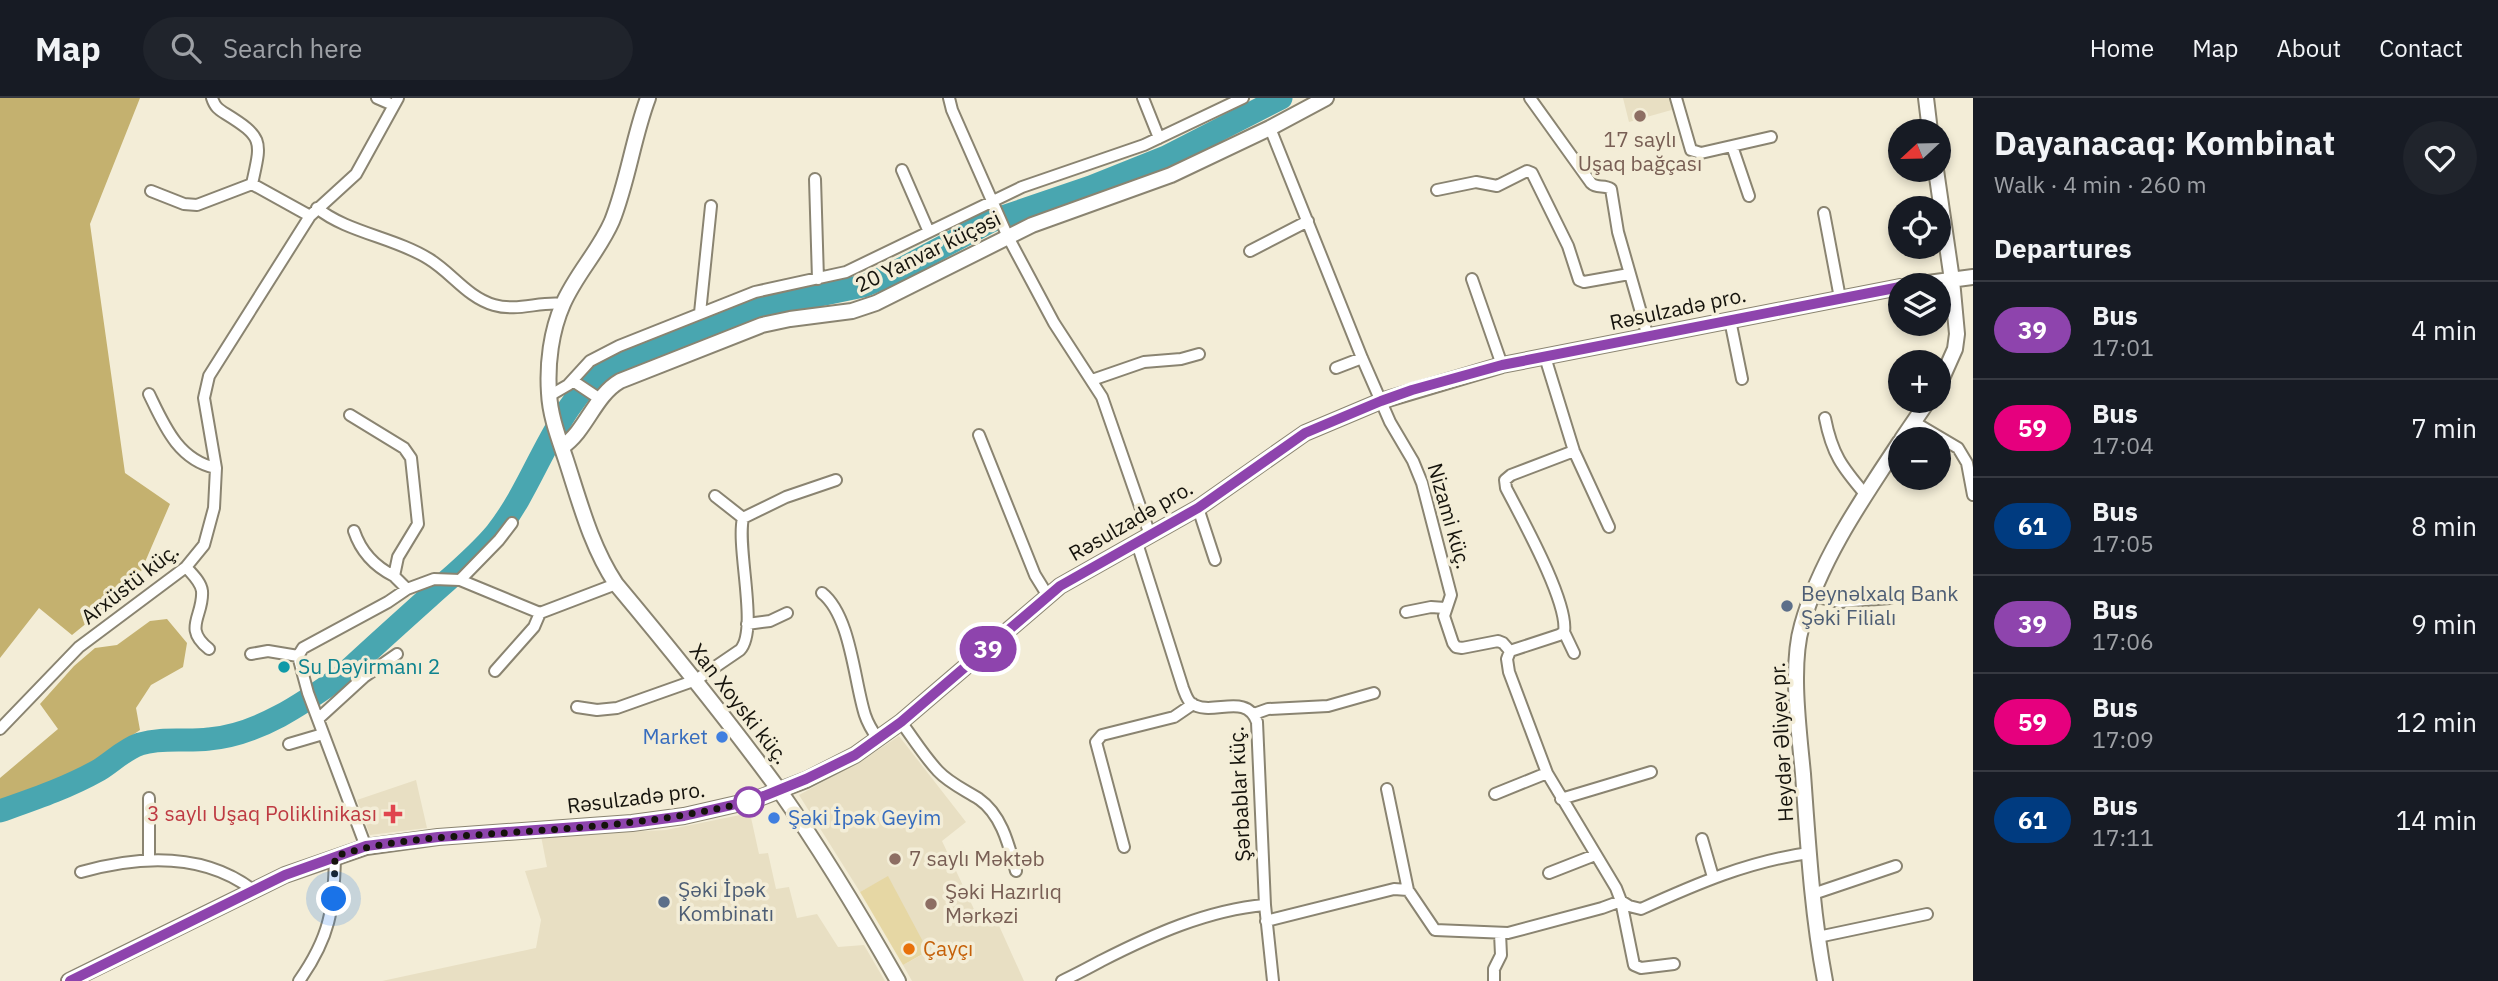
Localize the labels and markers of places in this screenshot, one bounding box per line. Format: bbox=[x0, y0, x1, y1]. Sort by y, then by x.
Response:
marker: 17 saylı Uşaq bağçası bbox=[1632, 108, 1648, 124]
place label: 17 saylı Uşaq bağçası bbox=[1578, 125, 1702, 177]
place label: Beynəlxalq Bank Şəki Filialı bbox=[1801, 579, 1958, 631]
marker: Beynəlxalq Bank Şəki Filialı bbox=[1779, 598, 1795, 614]
place label: Su Dəyirmanı 2 bbox=[298, 652, 440, 680]
marker: Su Dəyirmanı 2 bbox=[276, 659, 292, 675]
place label: Market bbox=[642, 722, 708, 750]
marker: Market bbox=[714, 729, 730, 745]
unlabelled marker bbox=[734, 787, 764, 817]
place label: 3 saylı Uşaq Poliklinikası bbox=[147, 799, 377, 827]
place label: Şəki İpək Geyim bbox=[788, 803, 941, 831]
marker: 3 saylı Uşaq Poliklinikası bbox=[383, 804, 403, 824]
marker: Şəki İpək Geyim bbox=[766, 810, 782, 826]
place label: 7 saylı Məktəb bbox=[909, 844, 1045, 872]
marker: 7 saylı Məktəb bbox=[887, 851, 903, 867]
place label: Şəki İpək Kombinatı bbox=[678, 875, 774, 927]
place label: Şəki Hazırlıq Mərkəzi bbox=[945, 877, 1062, 929]
marker: Şəki İpək Kombinatı bbox=[656, 894, 672, 910]
marker: Şəki Hazırlıq Mərkəzi bbox=[923, 896, 939, 912]
place label: Çayçı bbox=[923, 934, 973, 962]
marker: Çayçı bbox=[901, 941, 917, 957]

